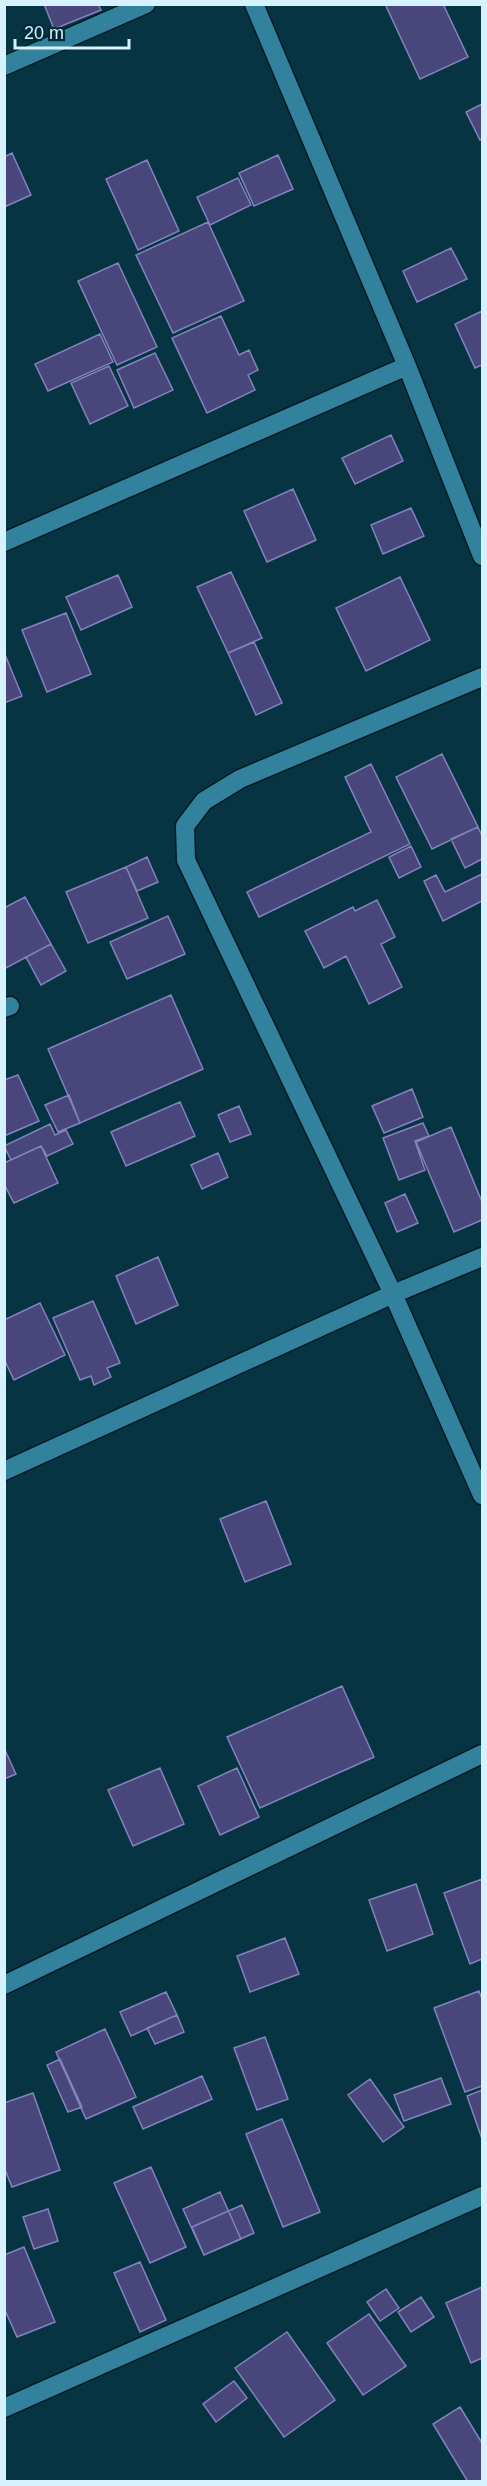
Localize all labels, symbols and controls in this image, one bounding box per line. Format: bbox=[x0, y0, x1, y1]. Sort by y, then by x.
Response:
scale bar bbox=[15, 12, 129, 50]
text: 20 m bbox=[24, 23, 64, 43]

